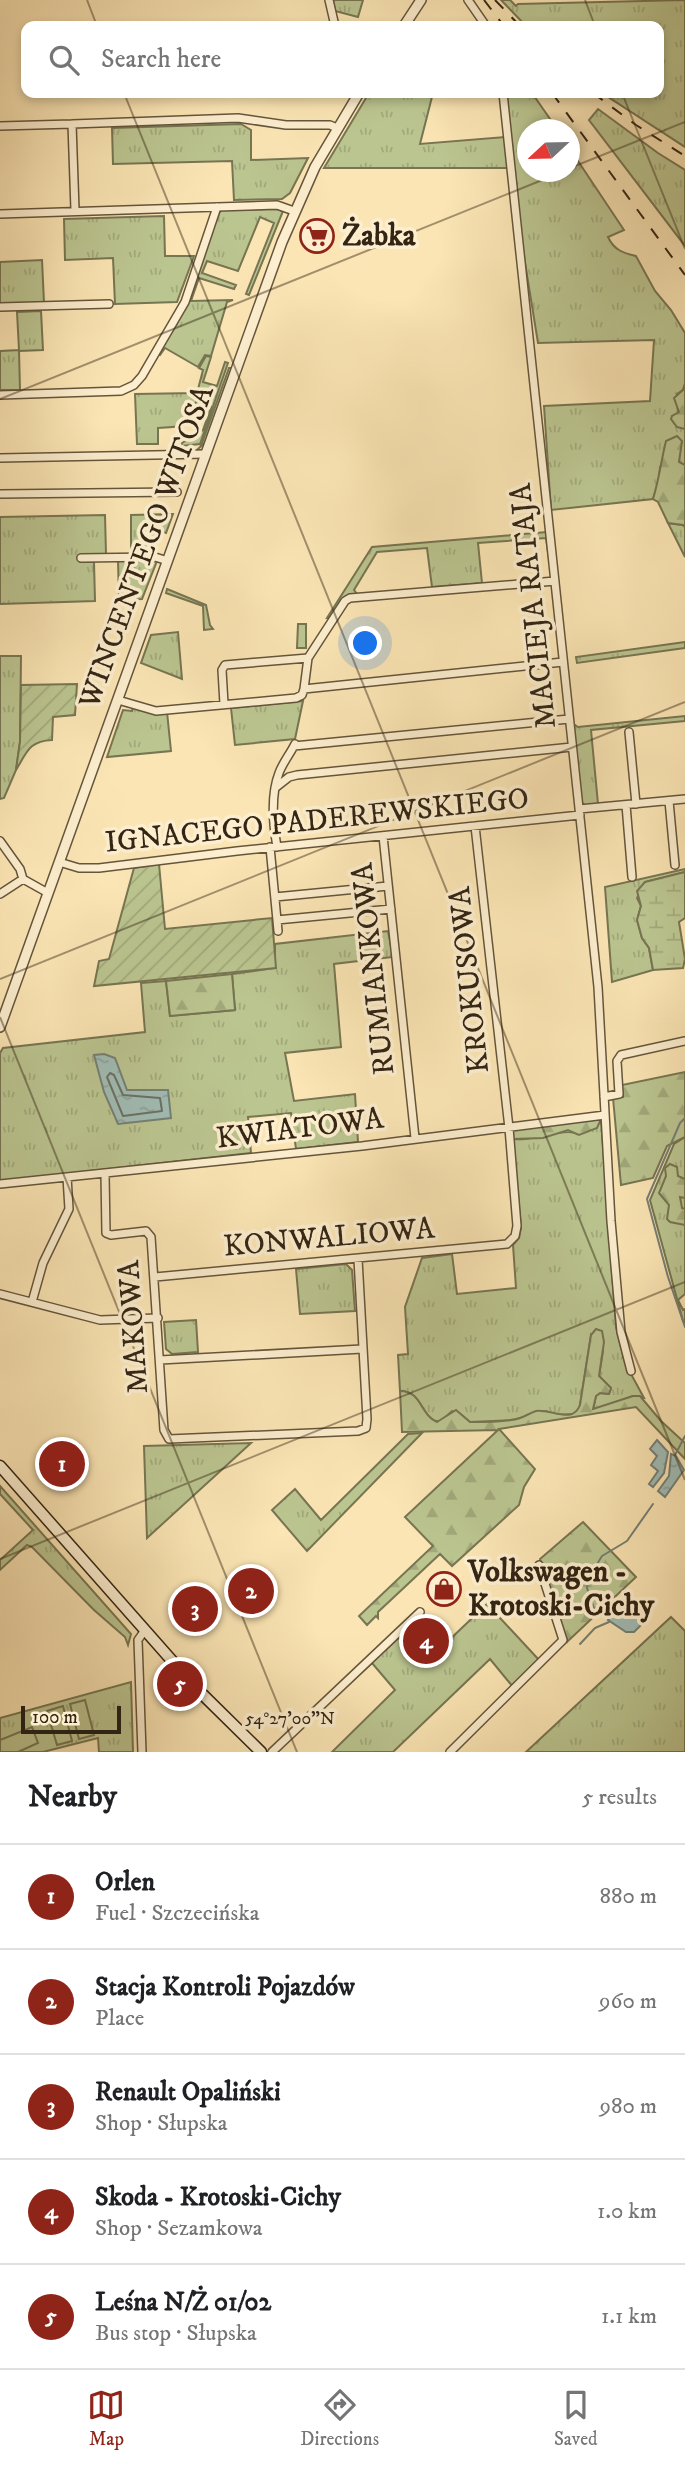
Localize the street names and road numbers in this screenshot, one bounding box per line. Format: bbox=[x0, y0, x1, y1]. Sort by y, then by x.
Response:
street label: WINCENTEGO WITOSA bbox=[71, 380, 223, 715]
street label: MACIEJA RATAJA bbox=[503, 481, 565, 730]
street label: IGNACEGO PADEREWSKIEGO bbox=[103, 780, 531, 862]
street label: RUMIANKOWA bbox=[344, 860, 404, 1077]
street label: KROKUSOWA bbox=[442, 884, 498, 1075]
street label: KWIATOWA bbox=[214, 1100, 387, 1158]
street label: KONWALIOWA bbox=[222, 1210, 437, 1266]
street label: MAKOWA bbox=[111, 1258, 157, 1395]

